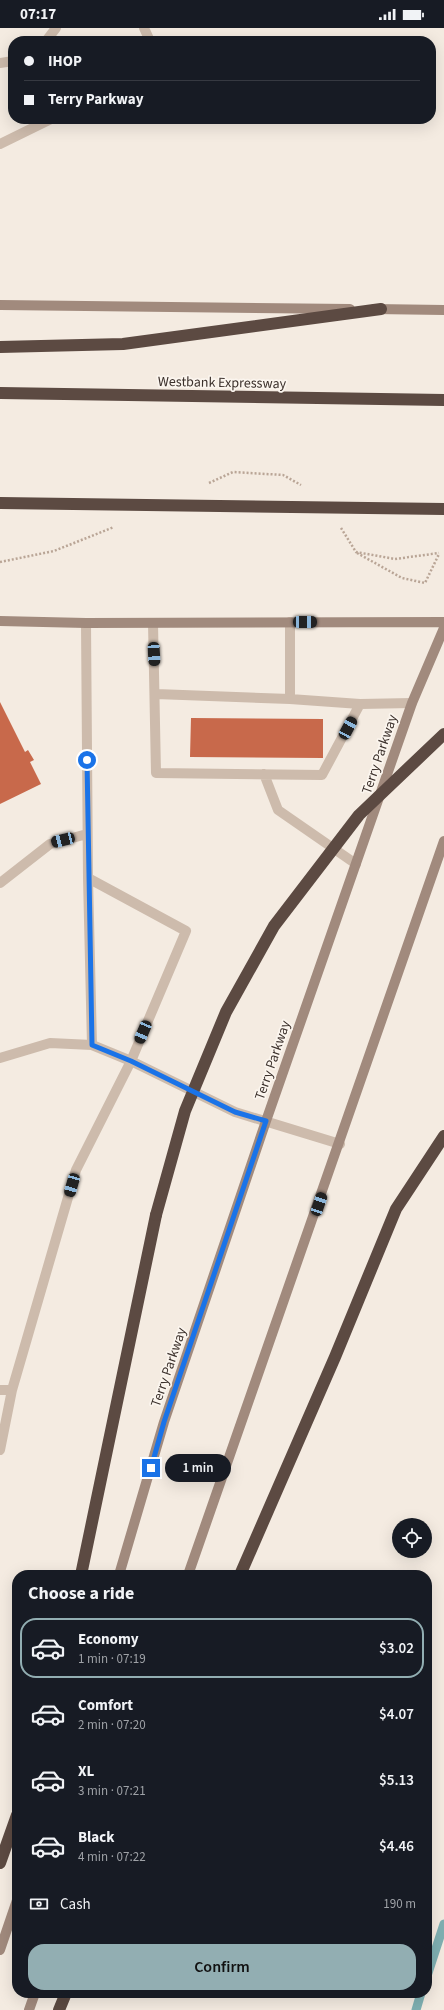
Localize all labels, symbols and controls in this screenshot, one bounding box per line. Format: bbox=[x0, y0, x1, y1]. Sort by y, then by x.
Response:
text: 07:17 bbox=[20, 4, 56, 25]
text: IHOP bbox=[48, 51, 82, 72]
text: Terry Parkway bbox=[48, 89, 144, 110]
street label: Westbank Expressway bbox=[158, 372, 287, 394]
car bbox=[293, 616, 317, 628]
car bbox=[147, 642, 161, 666]
street label: Terry Parkway bbox=[357, 712, 403, 797]
car bbox=[337, 715, 359, 741]
route start bbox=[78, 751, 96, 769]
car bbox=[50, 831, 76, 849]
street label: Terry Parkway bbox=[250, 1018, 296, 1103]
car bbox=[133, 1019, 153, 1045]
car bbox=[63, 1172, 81, 1198]
car bbox=[309, 1191, 329, 1217]
street label: Terry Parkway bbox=[146, 1325, 192, 1410]
callout: 1 min bbox=[165, 1454, 231, 1482]
route end bbox=[142, 1459, 160, 1477]
text: 1 min bbox=[183, 1459, 213, 1477]
map controls bbox=[392, 1518, 432, 1558]
button: locate bbox=[392, 1518, 432, 1558]
text: Choose a ride bbox=[28, 1581, 134, 1606]
text: Economy bbox=[78, 1629, 139, 1650]
icon: car bbox=[30, 1630, 66, 1666]
text: $3.02 bbox=[379, 1638, 414, 1659]
text: 1 min · 07:19 bbox=[78, 1650, 146, 1668]
text: Comfort bbox=[78, 1695, 133, 1716]
icon: car bbox=[30, 1696, 66, 1732]
text: $4.07 bbox=[379, 1704, 414, 1725]
text: 2 min · 07:20 bbox=[78, 1716, 146, 1734]
text: XL bbox=[78, 1761, 94, 1782]
icon: car bbox=[30, 1762, 66, 1798]
text: $5.13 bbox=[379, 1770, 414, 1791]
text: 3 min · 07:21 bbox=[78, 1782, 146, 1800]
text: Black bbox=[78, 1827, 115, 1848]
icon: car bbox=[30, 1828, 66, 1864]
text: $4.46 bbox=[379, 1836, 414, 1857]
text: 4 min · 07:22 bbox=[78, 1848, 146, 1866]
icon: cash bbox=[28, 1893, 50, 1915]
text: Cash bbox=[60, 1894, 91, 1915]
text: 190 m bbox=[383, 1895, 416, 1913]
button: Confirm bbox=[28, 1944, 416, 1990]

